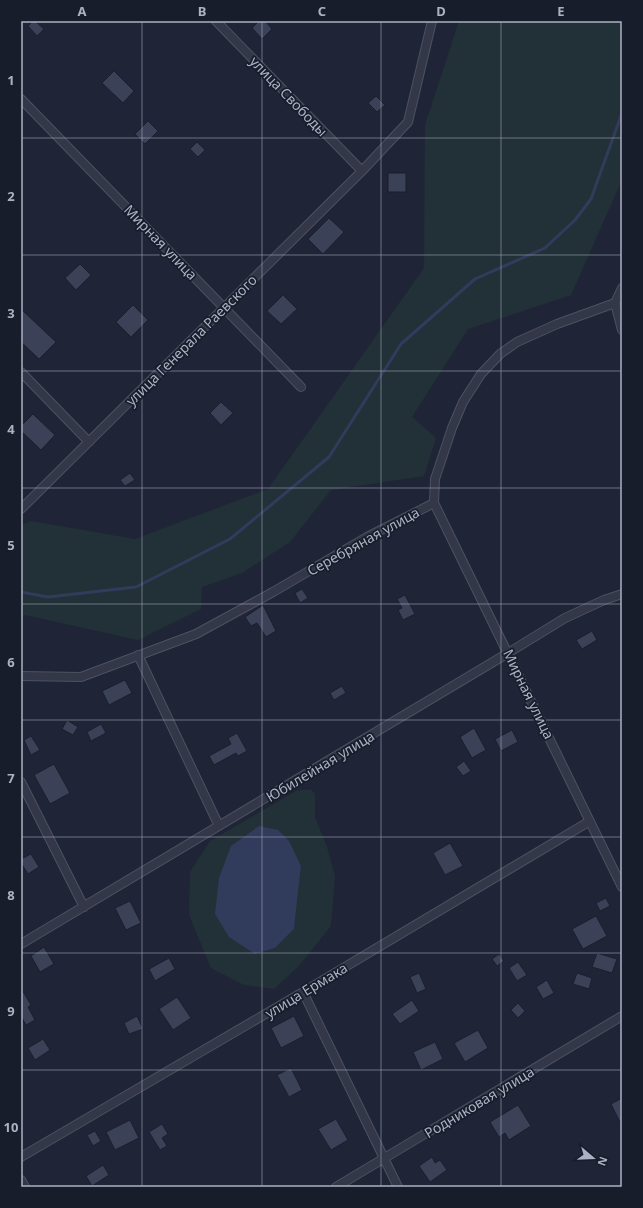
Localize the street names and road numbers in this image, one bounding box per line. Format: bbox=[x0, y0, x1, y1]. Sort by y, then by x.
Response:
street label: улица Свободы bbox=[246, 52, 332, 140]
street label: Мирная улица bbox=[120, 200, 202, 284]
street label: улица Генерала Раевского bbox=[121, 270, 261, 410]
street label: Серебряная улица bbox=[304, 502, 422, 580]
street label: Мирная улица bbox=[499, 646, 559, 742]
street label: Юбилейная улица bbox=[262, 726, 378, 806]
street label: улица Ермака bbox=[261, 958, 351, 1022]
street label: Родниковая улица bbox=[421, 1062, 537, 1142]

